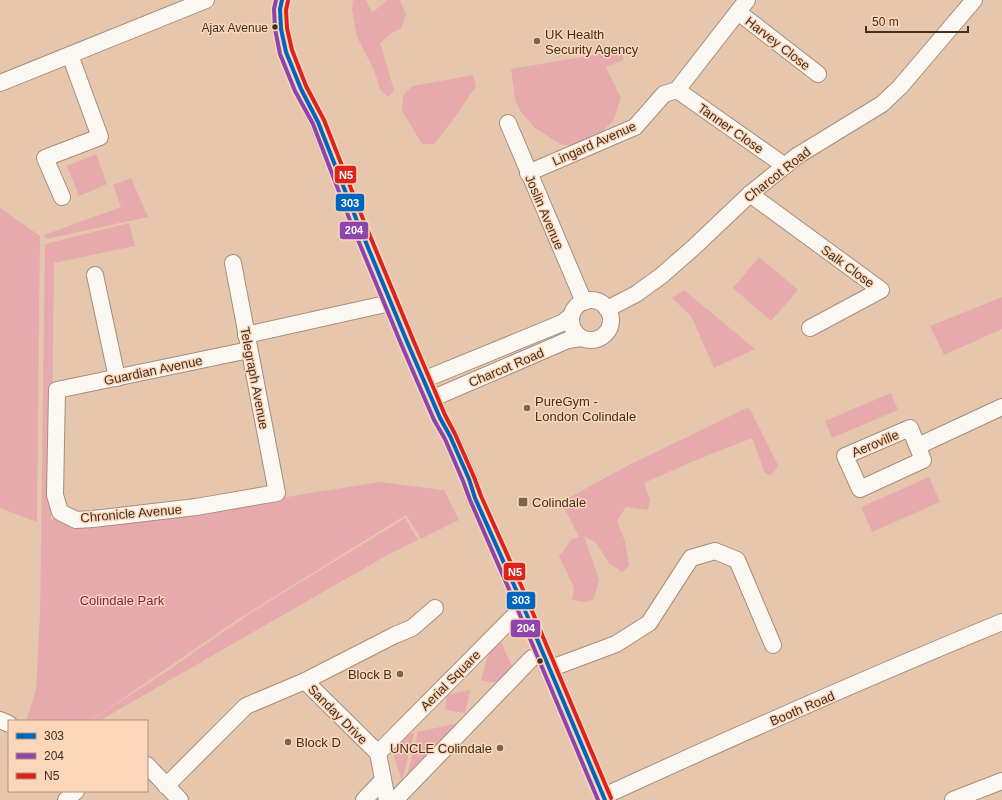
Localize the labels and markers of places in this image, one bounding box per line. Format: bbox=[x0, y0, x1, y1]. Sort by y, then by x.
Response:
place label: Ajax Avenue bbox=[202, 21, 268, 35]
marker: Ajax Avenue bbox=[270, 22, 280, 32]
place label: UK Health Security Agency bbox=[545, 27, 639, 57]
marker: UK Health Security Agency bbox=[532, 36, 542, 46]
place label: PureGym - London Colindale bbox=[535, 394, 636, 424]
marker: PureGym - London Colindale bbox=[522, 403, 532, 413]
place label: Colindale bbox=[532, 495, 586, 510]
marker: Colindale bbox=[517, 496, 529, 508]
unlabelled marker bbox=[535, 656, 545, 666]
place label: Block B bbox=[348, 667, 392, 682]
marker: Block B bbox=[395, 669, 405, 679]
place label: Block D bbox=[296, 735, 341, 750]
marker: Block D bbox=[283, 737, 293, 747]
place label: UNCLE Colindale bbox=[390, 741, 492, 756]
marker: UNCLE Colindale bbox=[495, 743, 505, 753]

